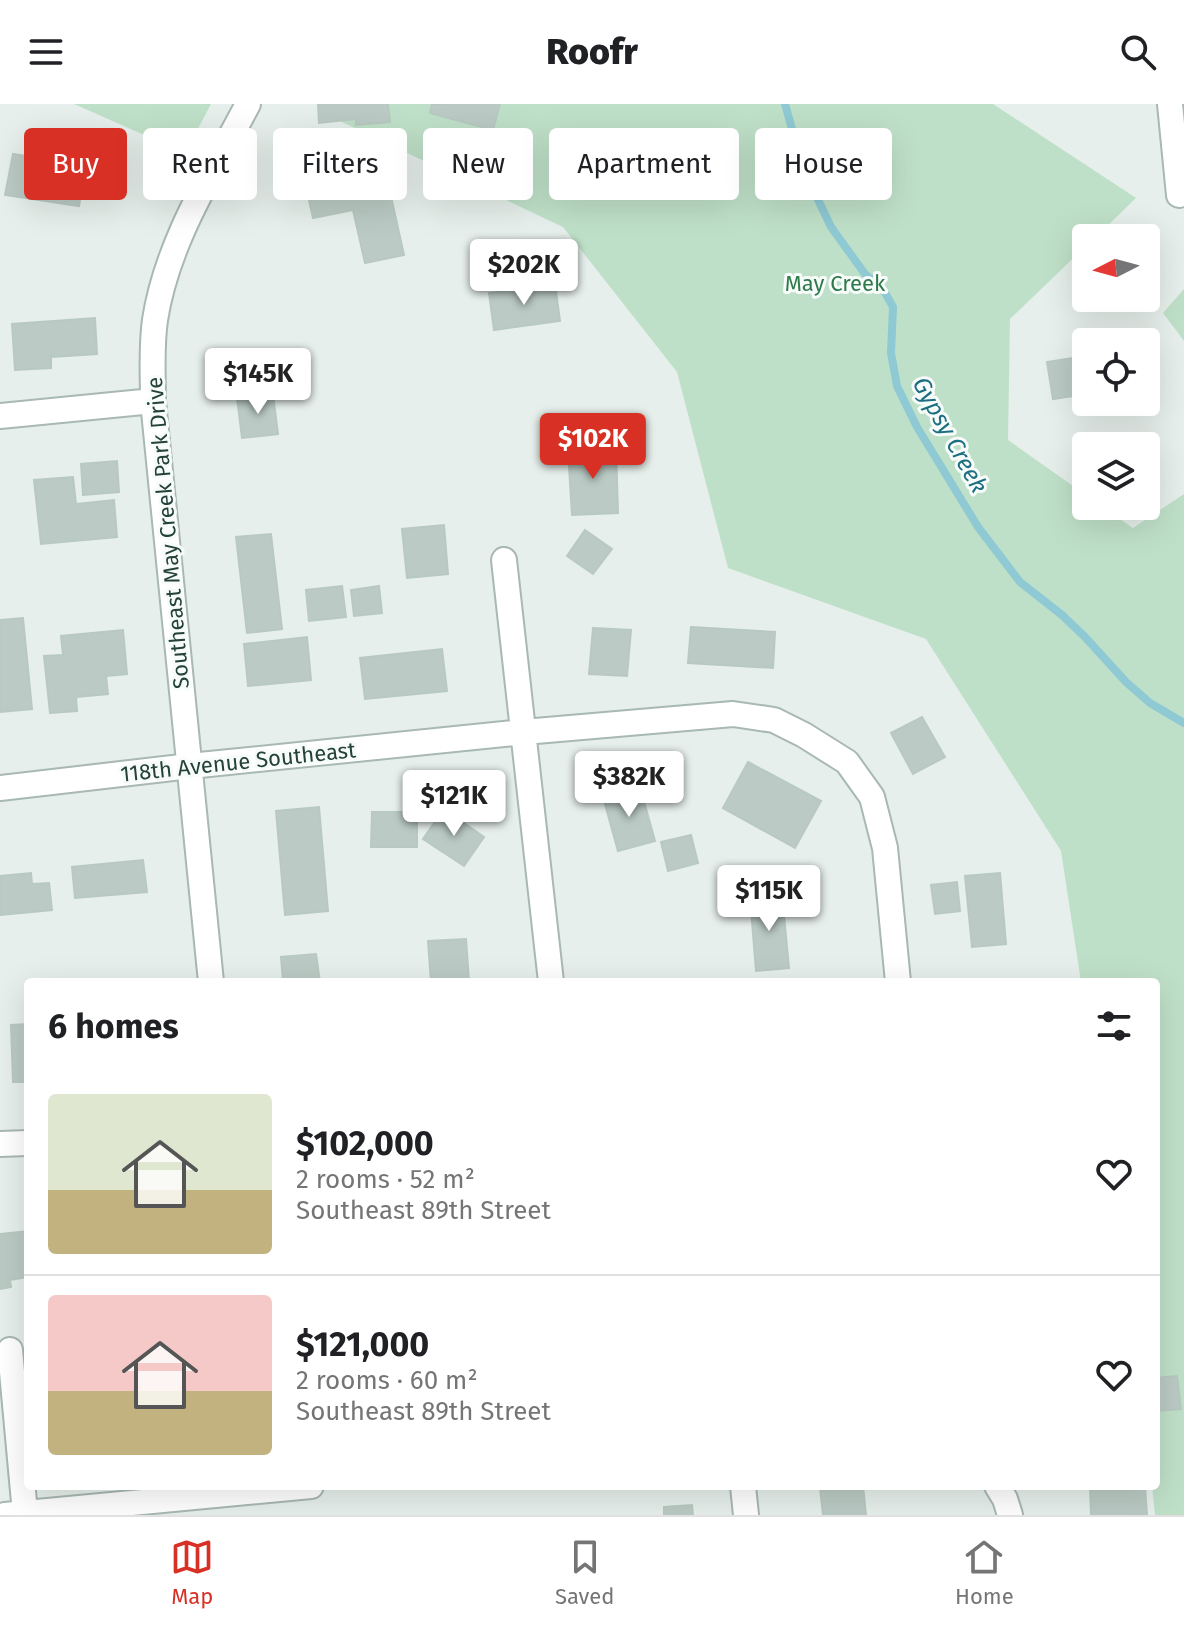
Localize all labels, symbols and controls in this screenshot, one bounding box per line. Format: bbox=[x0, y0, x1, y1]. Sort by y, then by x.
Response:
icon: menu bbox=[24, 30, 68, 74]
text: Roofr bbox=[546, 30, 638, 74]
icon: search bbox=[1116, 30, 1160, 74]
chip: Buy bbox=[24, 128, 127, 200]
chip: Rent bbox=[143, 128, 257, 200]
chip: Filters bbox=[273, 128, 407, 200]
chip: New bbox=[423, 128, 533, 200]
chip: Apartment bbox=[549, 128, 739, 200]
chip: House bbox=[755, 128, 892, 200]
north arrow bbox=[1072, 224, 1160, 312]
map controls bbox=[1072, 224, 1160, 520]
pin: $202K bbox=[468, 239, 580, 307]
text: $202K bbox=[488, 249, 560, 280]
park label: May Creek bbox=[785, 270, 886, 297]
button: locate bbox=[1072, 328, 1160, 416]
pin: $145K bbox=[202, 348, 314, 416]
text: $145K bbox=[223, 358, 293, 389]
water label: Gypsy Creek bbox=[907, 372, 993, 498]
street label: Southeast May Creek Park Drive bbox=[141, 376, 195, 690]
pin: $102K bbox=[537, 413, 649, 481]
text: $102K bbox=[558, 423, 628, 454]
button: layers bbox=[1072, 432, 1160, 520]
street label: 118th Avenue Southeast bbox=[119, 736, 357, 788]
pin: $382K bbox=[573, 751, 685, 819]
text: $382K bbox=[593, 761, 665, 792]
pin: $121K bbox=[398, 770, 510, 838]
text: $121K bbox=[421, 780, 487, 811]
pin: $115K bbox=[713, 865, 825, 933]
text: $115K bbox=[735, 875, 803, 906]
icon: filters bbox=[1092, 1004, 1136, 1048]
text: 6 homes bbox=[48, 1006, 179, 1047]
text: $102,000 bbox=[296, 1123, 434, 1164]
icon: home bbox=[112, 1126, 208, 1222]
icon: heart bbox=[1092, 1152, 1136, 1196]
text: 2 rooms · 52 m² bbox=[296, 1164, 475, 1195]
text: Southeast 89th Street bbox=[296, 1195, 551, 1226]
text: $121,000 bbox=[296, 1324, 429, 1365]
icon: home bbox=[112, 1327, 208, 1423]
icon: heart bbox=[1092, 1353, 1136, 1397]
text: 2 rooms · 60 m² bbox=[296, 1365, 478, 1396]
text: Southeast 89th Street bbox=[296, 1396, 551, 1427]
tab: Map bbox=[170, 1535, 214, 1610]
tab: Saved bbox=[555, 1535, 614, 1610]
tab: Home bbox=[955, 1535, 1014, 1610]

